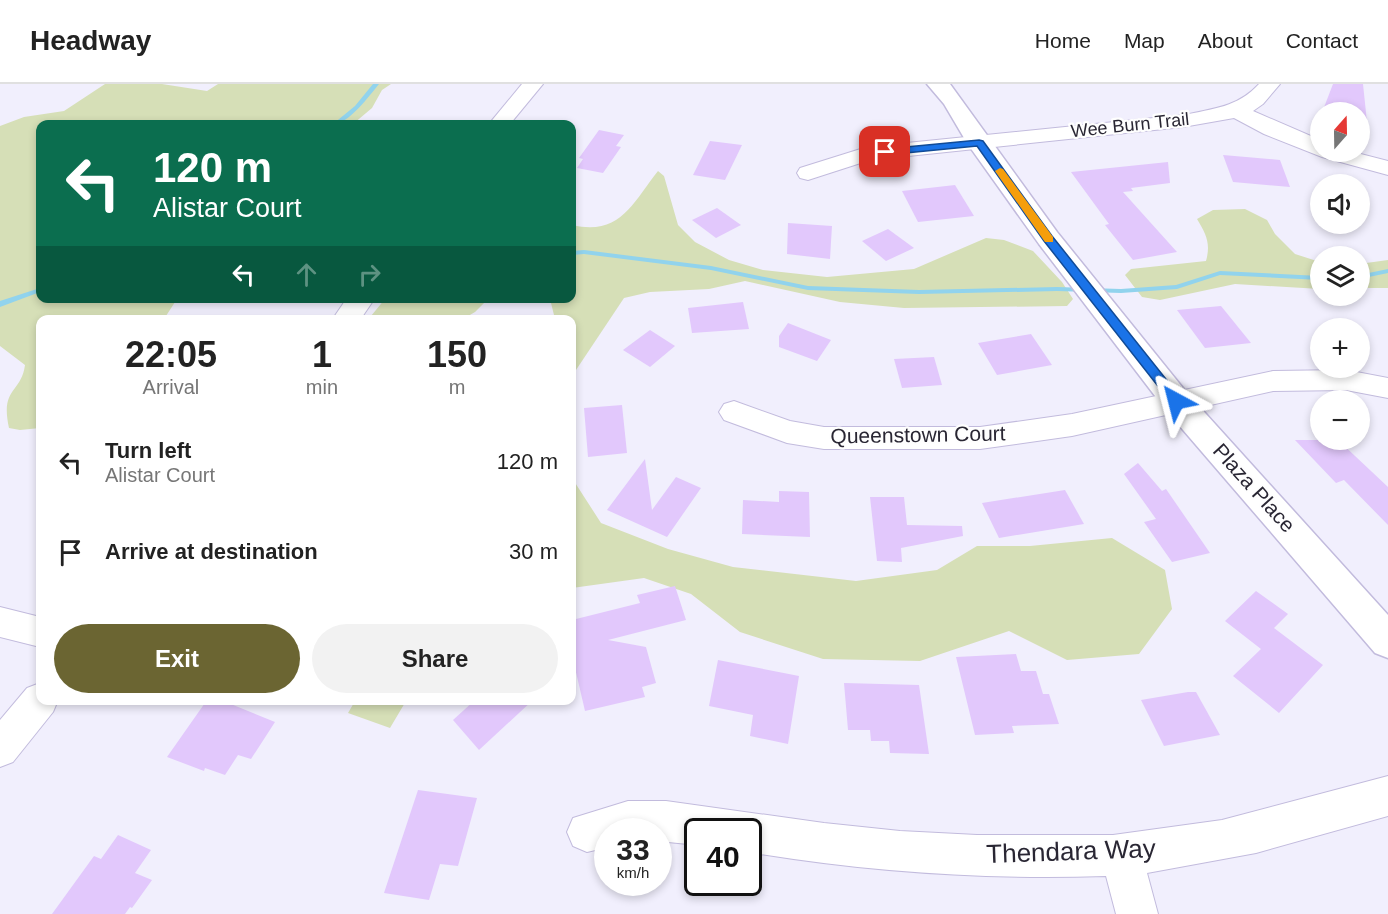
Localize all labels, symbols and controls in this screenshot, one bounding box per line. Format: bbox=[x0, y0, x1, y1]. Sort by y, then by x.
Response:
text: Headway bbox=[30, 25, 151, 56]
text: Home bbox=[1035, 29, 1091, 52]
text: Map bbox=[1124, 29, 1165, 52]
text: About bbox=[1198, 29, 1253, 52]
text: Contact bbox=[1286, 29, 1358, 52]
north arrow bbox=[1310, 102, 1370, 162]
map controls bbox=[1310, 102, 1370, 450]
street label: Wee Burn Trail bbox=[1070, 109, 1190, 141]
pin bbox=[859, 126, 910, 177]
icon: arrive bbox=[868, 135, 901, 168]
icon: left bbox=[54, 144, 132, 222]
text: 120 m bbox=[153, 144, 272, 191]
button: sound bbox=[1310, 174, 1370, 234]
text: Alistar Court bbox=[153, 193, 302, 223]
button: layers bbox=[1310, 246, 1370, 306]
icon: left bbox=[227, 258, 260, 291]
icon: ahead bbox=[290, 258, 323, 291]
icon: right bbox=[353, 258, 386, 291]
button: + bbox=[1310, 318, 1370, 378]
text: 22:05 bbox=[125, 334, 217, 375]
text: 1 bbox=[312, 334, 332, 375]
text: 150 bbox=[427, 334, 487, 375]
position arrow bbox=[1144, 369, 1208, 433]
text: Arrival bbox=[143, 376, 199, 398]
text: min bbox=[306, 376, 338, 398]
text: m bbox=[449, 376, 465, 398]
button: − bbox=[1310, 390, 1370, 450]
street label: Queenstown Court bbox=[830, 421, 1006, 448]
text: Turn left bbox=[105, 438, 191, 463]
street label: Plaza Place bbox=[1209, 439, 1300, 537]
icon: left bbox=[54, 446, 87, 479]
text: 120 m bbox=[497, 449, 558, 474]
text: Alistar Court bbox=[105, 464, 215, 486]
icon: arrive bbox=[54, 536, 87, 569]
text: Arrive at destination bbox=[105, 539, 318, 564]
text: 30 m bbox=[509, 539, 558, 564]
button: Exit bbox=[54, 624, 300, 693]
button: Share bbox=[312, 624, 558, 693]
speed limit sign: 40 bbox=[684, 818, 762, 896]
text: 33 bbox=[616, 833, 650, 866]
street label: Thendara Way bbox=[986, 833, 1156, 869]
text: km/h bbox=[617, 864, 649, 881]

